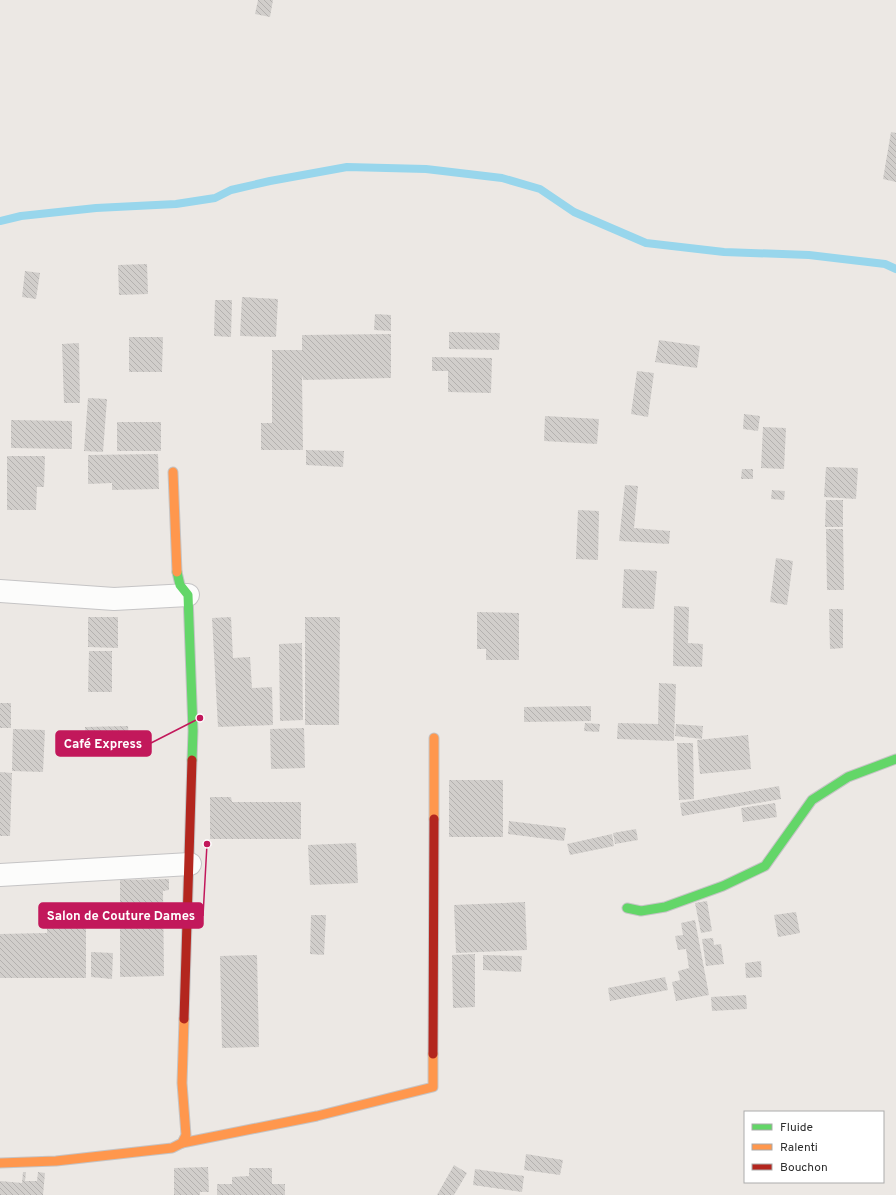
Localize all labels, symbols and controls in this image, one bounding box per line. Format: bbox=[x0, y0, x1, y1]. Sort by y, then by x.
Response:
callout: Café Express bbox=[56, 731, 151, 756]
text: Café Express bbox=[64, 737, 142, 753]
callout: Salon de Couture Dames bbox=[39, 903, 203, 928]
text: Salon de Couture Dames bbox=[47, 909, 195, 925]
legend bbox=[744, 1111, 884, 1183]
text: Fluide bbox=[780, 1120, 813, 1136]
text: Ralenti bbox=[780, 1140, 818, 1156]
text: Bouchon bbox=[780, 1160, 828, 1176]

